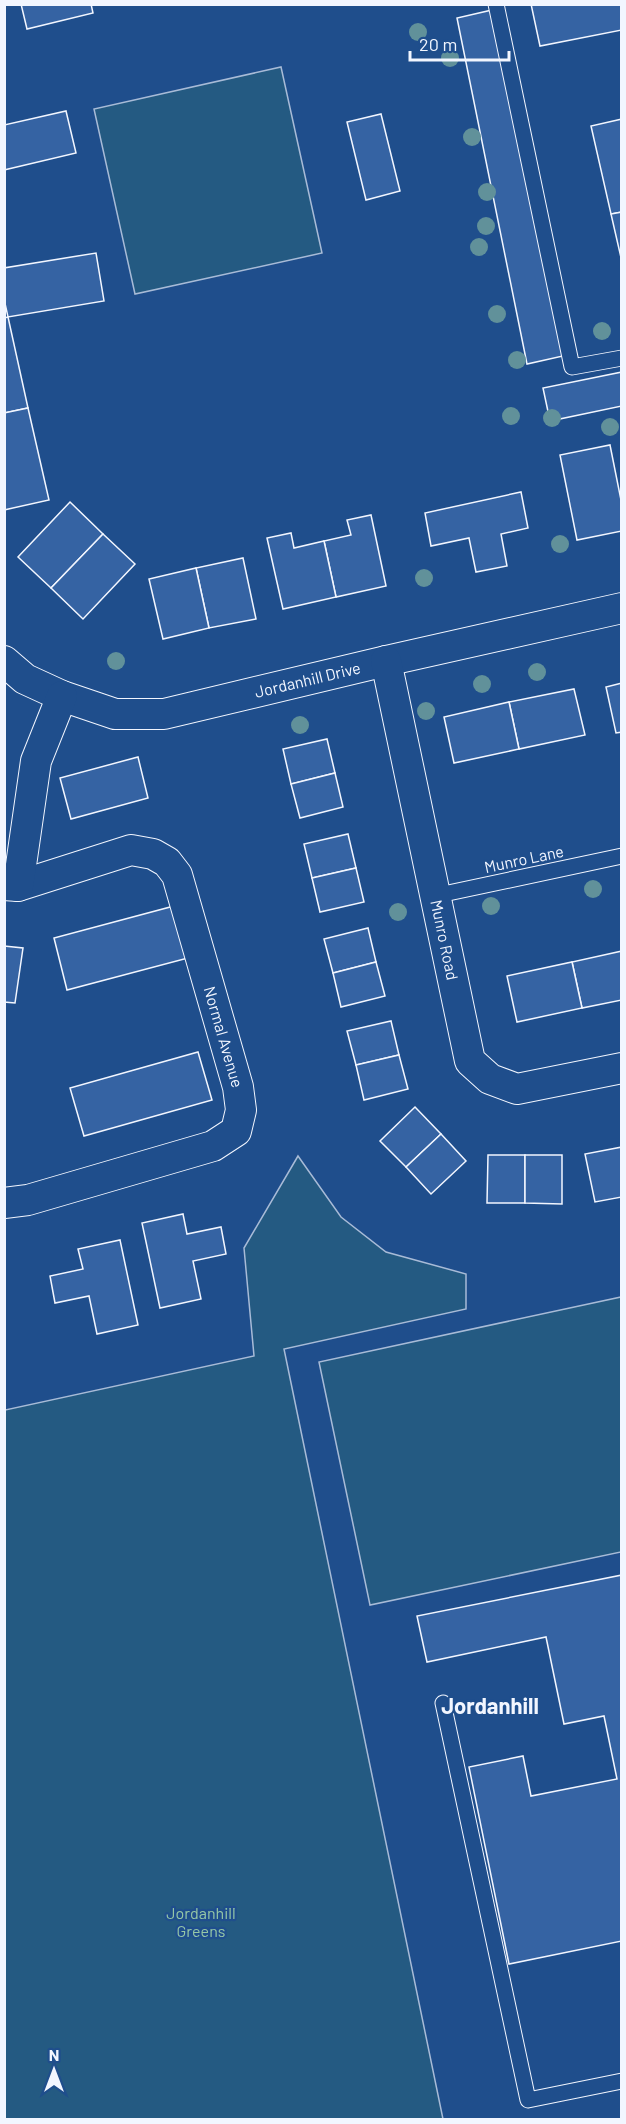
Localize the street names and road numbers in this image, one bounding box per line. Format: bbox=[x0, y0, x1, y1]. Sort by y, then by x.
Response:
street label: Jordanhill Drive bbox=[253, 657, 362, 701]
street label: Munro Lane bbox=[482, 841, 565, 876]
street label: Munro Road bbox=[427, 898, 463, 982]
street label: Normal Avenue bbox=[200, 984, 248, 1090]

